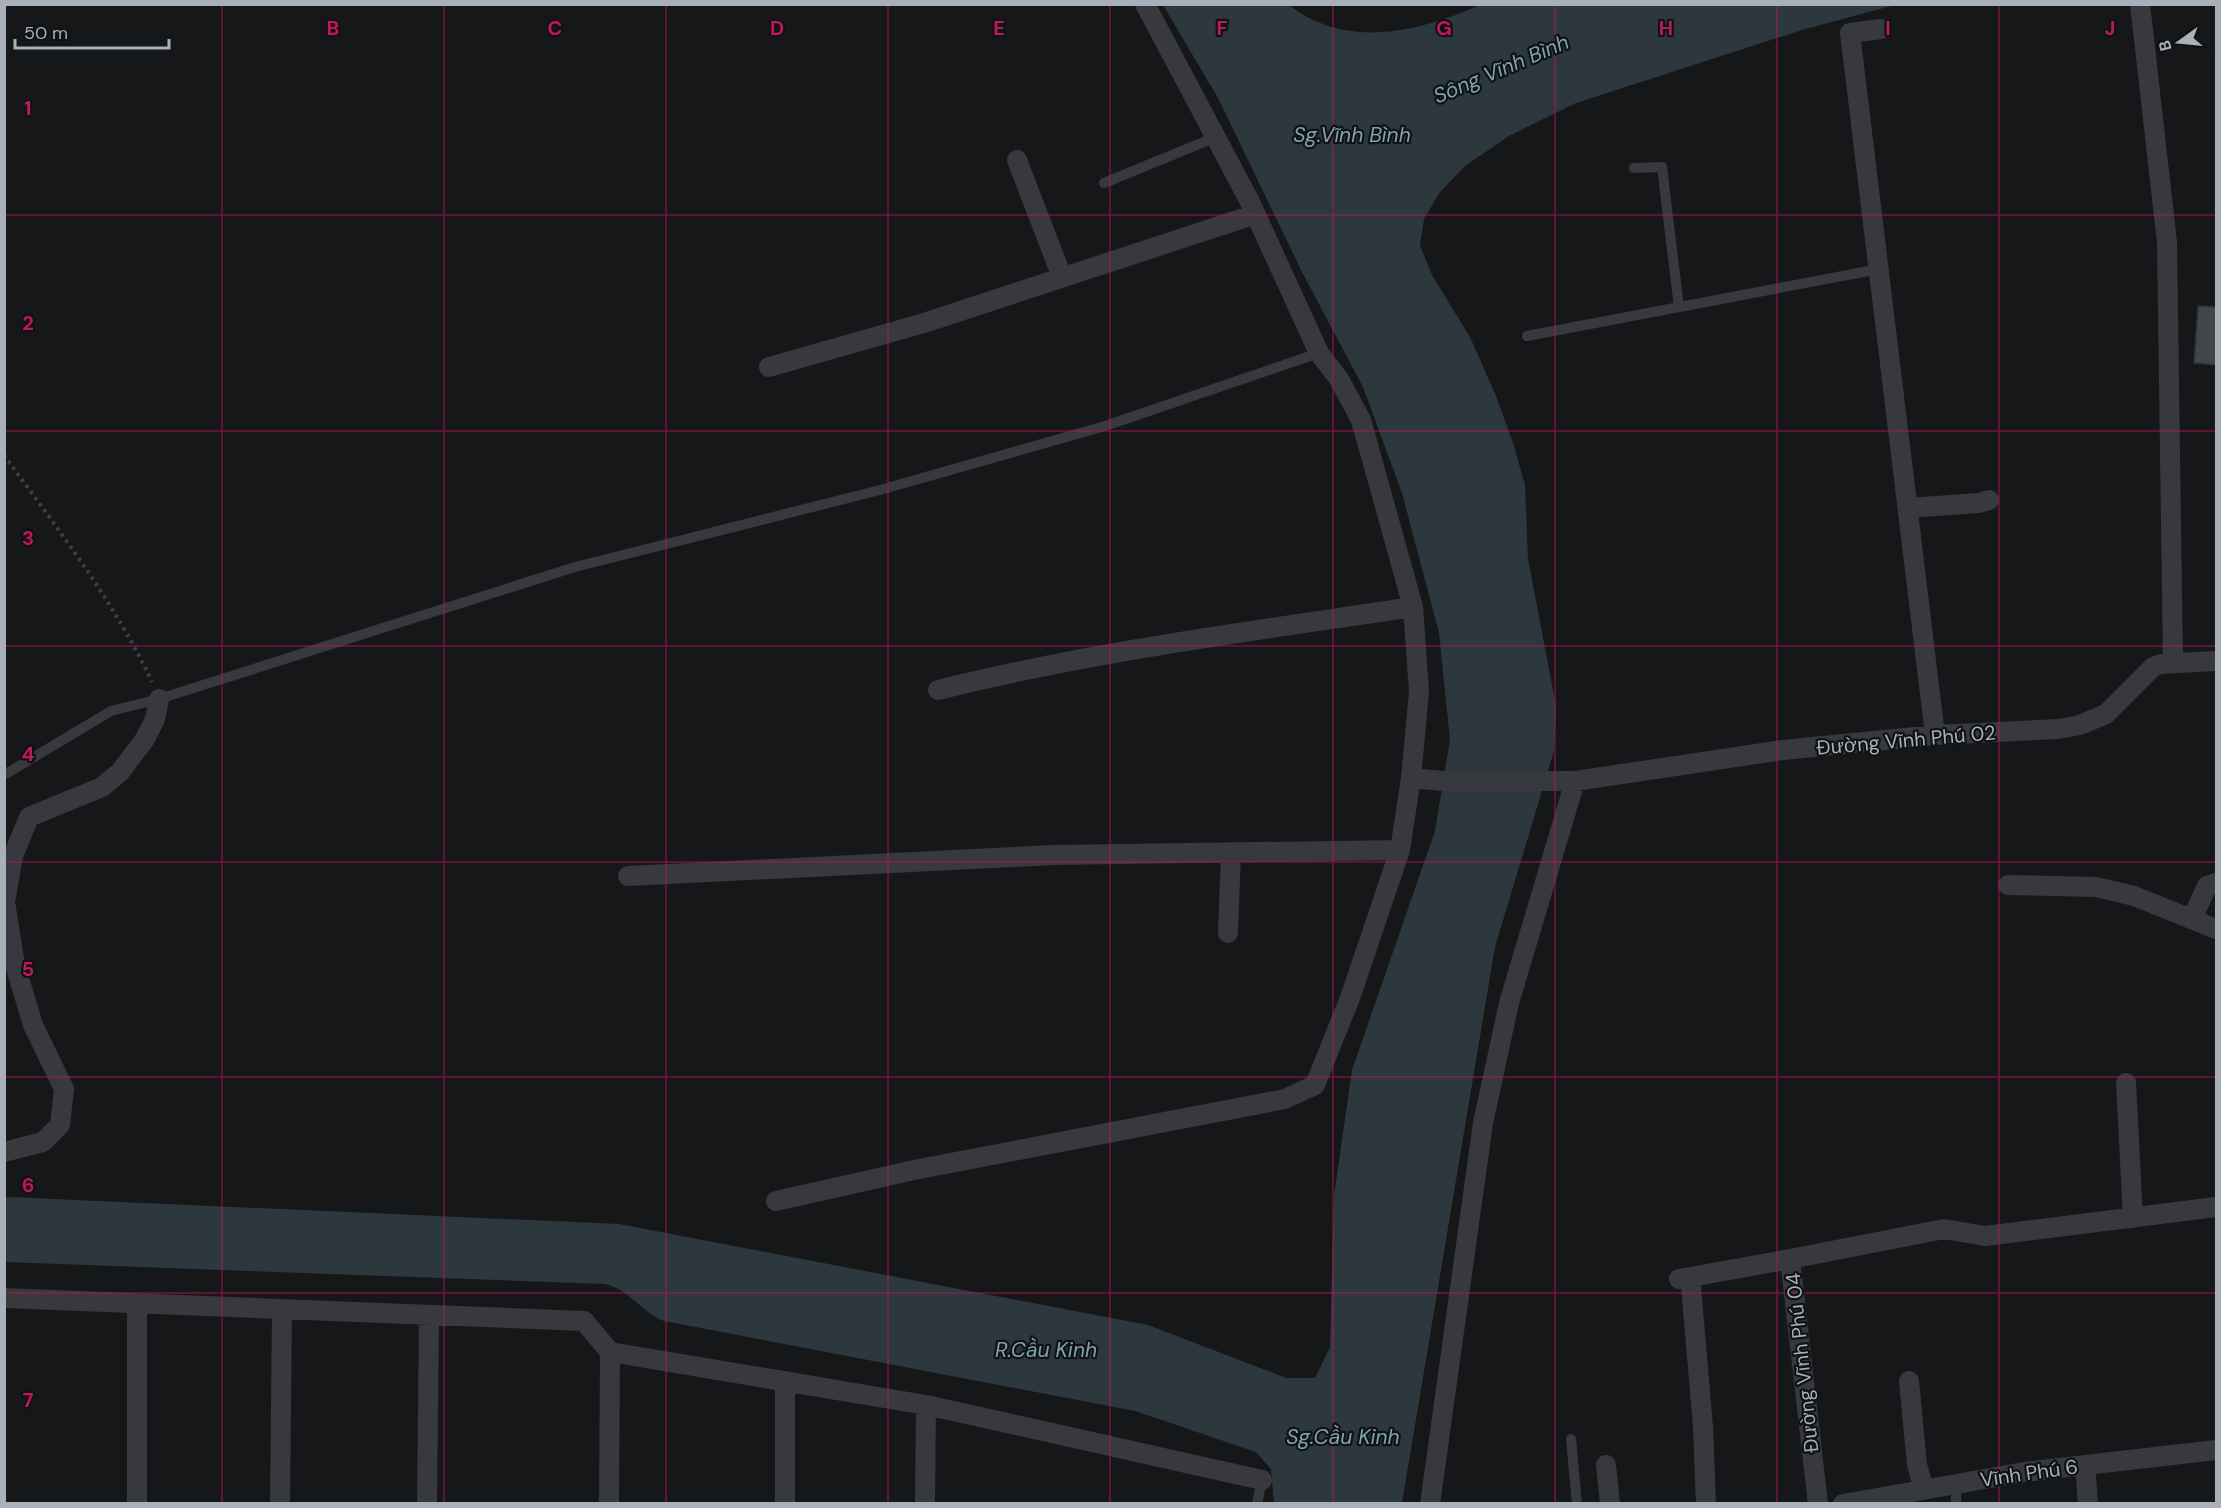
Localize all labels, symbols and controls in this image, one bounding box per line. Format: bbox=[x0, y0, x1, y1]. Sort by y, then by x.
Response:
scale bar bbox=[15, 12, 170, 50]
north arrow bbox=[2149, 12, 2209, 72]
text: B bbox=[327, 15, 339, 41]
text: C bbox=[548, 15, 562, 41]
text: D bbox=[770, 15, 784, 41]
text: E bbox=[993, 15, 1005, 41]
text: F bbox=[1216, 15, 1228, 41]
text: G bbox=[1436, 15, 1452, 41]
text: H bbox=[1659, 15, 1673, 41]
text: I bbox=[1885, 15, 1891, 41]
text: J bbox=[2105, 15, 2115, 41]
text: 50 m bbox=[24, 21, 68, 45]
water label: Sông Vĩnh Bình bbox=[1429, 28, 1573, 110]
text: B bbox=[2154, 38, 2176, 53]
text: 1 bbox=[24, 95, 32, 121]
water label: Sg.Vĩnh Bình bbox=[1293, 121, 1411, 149]
text: 2 bbox=[22, 310, 34, 336]
text: 3 bbox=[22, 525, 34, 551]
street label: Đường Vĩnh Phú 02 bbox=[1815, 719, 1997, 761]
text: 4 bbox=[22, 741, 35, 767]
text: 5 bbox=[22, 956, 34, 982]
text: 6 bbox=[22, 1172, 34, 1198]
street label: Đường Vĩnh Phú 04 bbox=[1780, 1272, 1824, 1454]
water label: R.Cầu Kinh bbox=[995, 1336, 1097, 1364]
text: 7 bbox=[23, 1387, 34, 1413]
water label: Sg.Cầu Kinh bbox=[1286, 1423, 1400, 1451]
street label: Vĩnh Phú 6 bbox=[1978, 1453, 2080, 1493]

